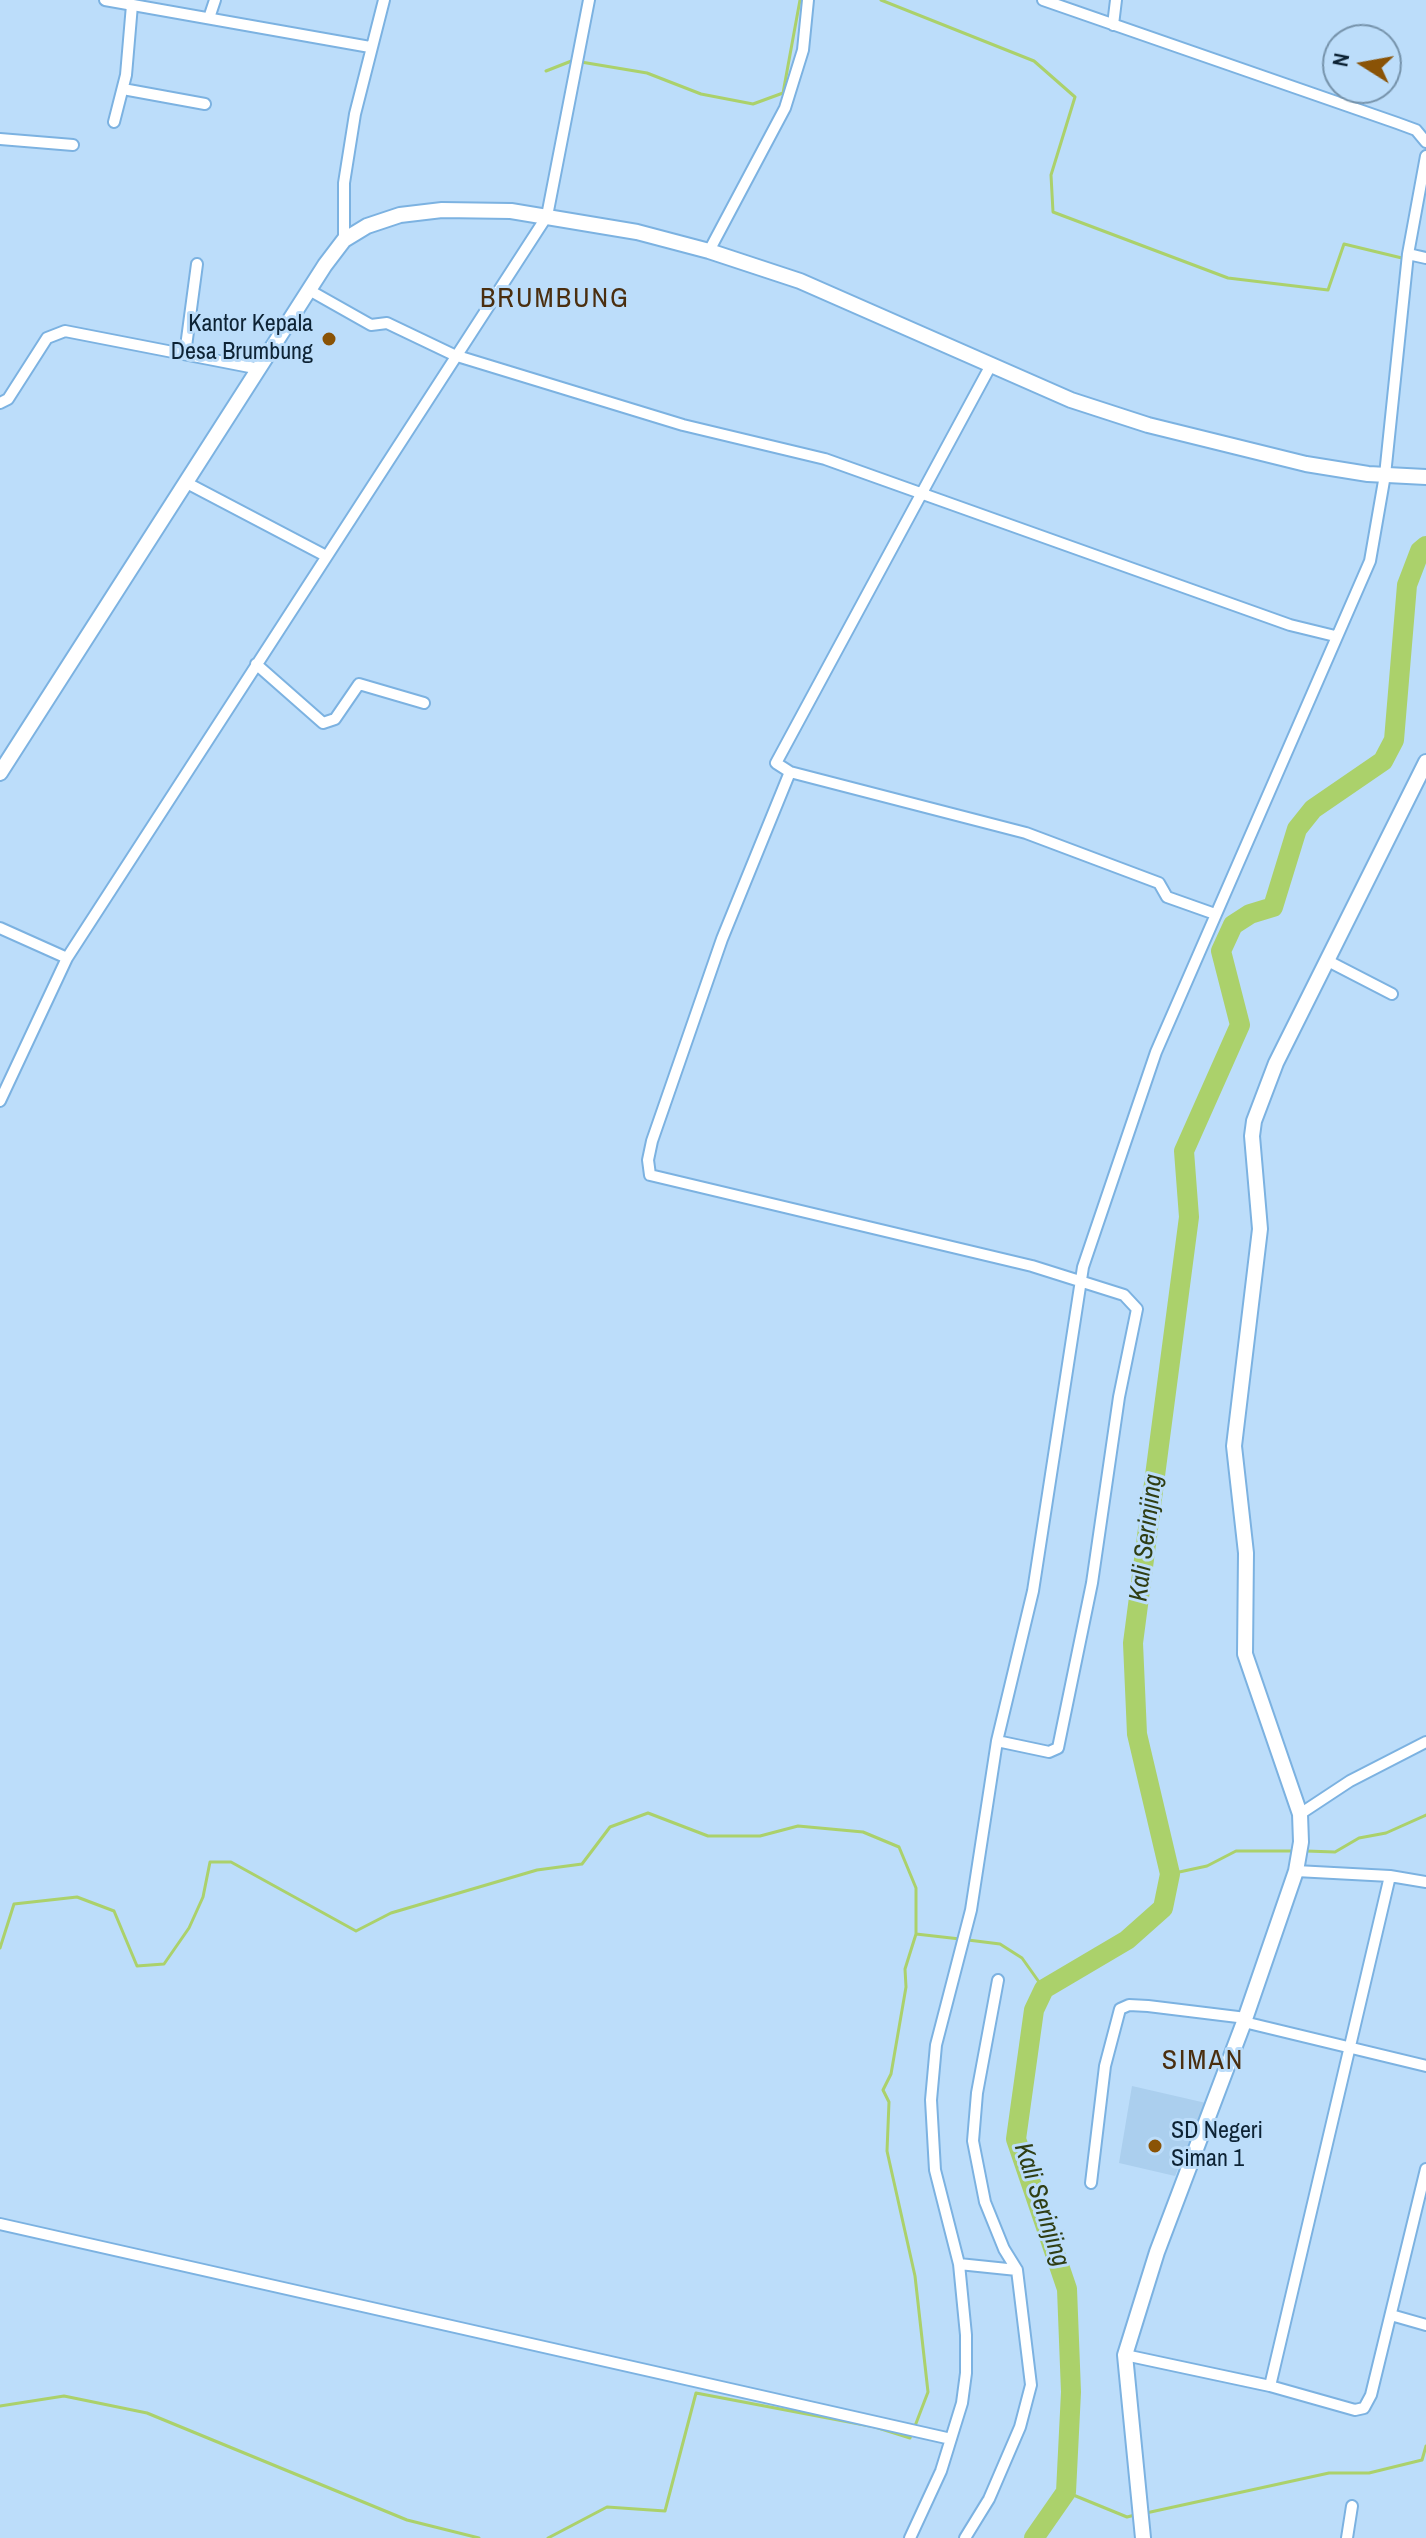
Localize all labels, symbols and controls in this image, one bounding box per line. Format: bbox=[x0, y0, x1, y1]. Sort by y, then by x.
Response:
north arrow bbox=[1322, 24, 1402, 104]
text: N bbox=[1324, 51, 1356, 69]
district label: BRUMBUNG bbox=[480, 282, 630, 316]
place label: Kantor Kepala Desa Brumbung bbox=[171, 311, 313, 367]
marker: Kantor Kepala Desa Brumbung bbox=[320, 330, 338, 348]
water label: Kali Serinjing bbox=[1124, 1473, 1170, 1603]
district label: SIMAN bbox=[1162, 2044, 1244, 2078]
place label: SD Negeri Siman 1 bbox=[1171, 2118, 1263, 2174]
marker: SD Negeri Siman 1 bbox=[1146, 2137, 1164, 2155]
water label: Kali Serinjing bbox=[1006, 2139, 1076, 2271]

